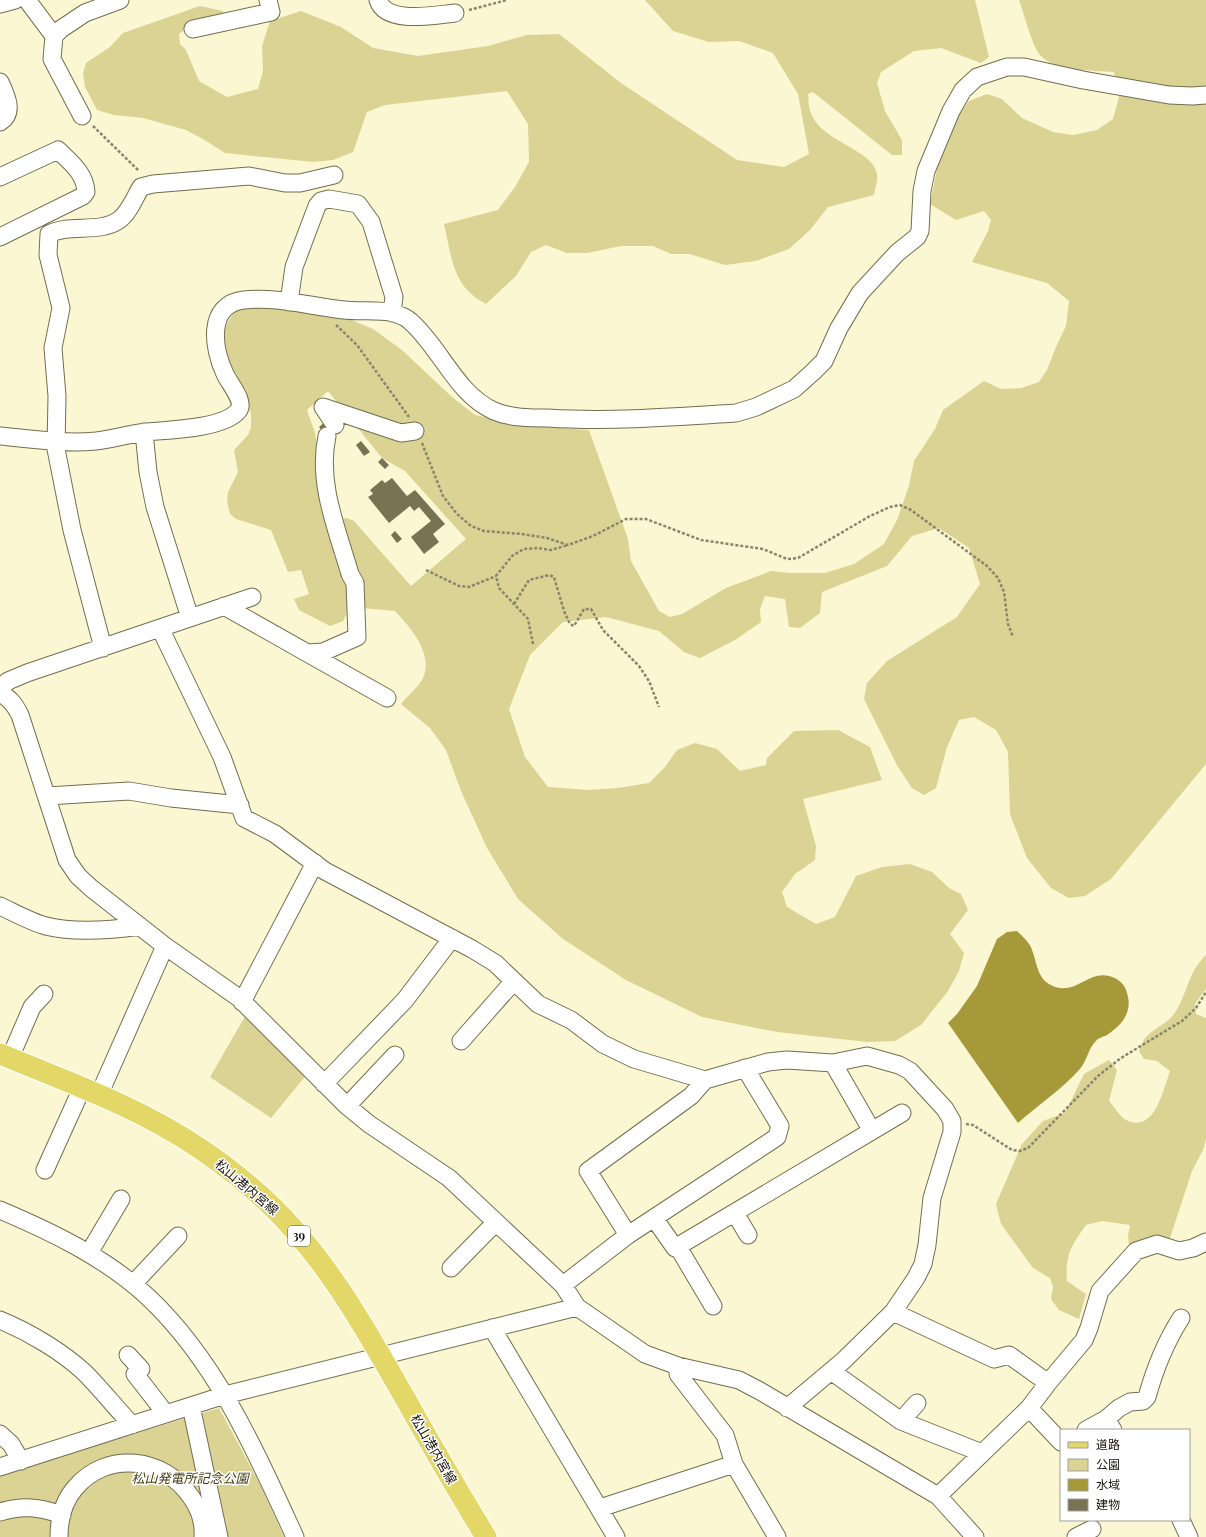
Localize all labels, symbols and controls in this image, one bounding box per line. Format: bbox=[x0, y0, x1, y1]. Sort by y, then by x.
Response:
street label: 松山港内宮線 bbox=[212, 1155, 283, 1218]
road number: 39 bbox=[288, 1226, 310, 1246]
street label: 松山港内宮線 bbox=[408, 1411, 461, 1487]
legend bbox=[1060, 1429, 1190, 1521]
text: 道路 bbox=[1096, 1436, 1120, 1452]
text: 公園 bbox=[1096, 1456, 1120, 1472]
park label: 松山発電所記念公園 bbox=[131, 1469, 250, 1486]
text: 水域 bbox=[1096, 1476, 1120, 1492]
text: 建物 bbox=[1096, 1496, 1120, 1512]

